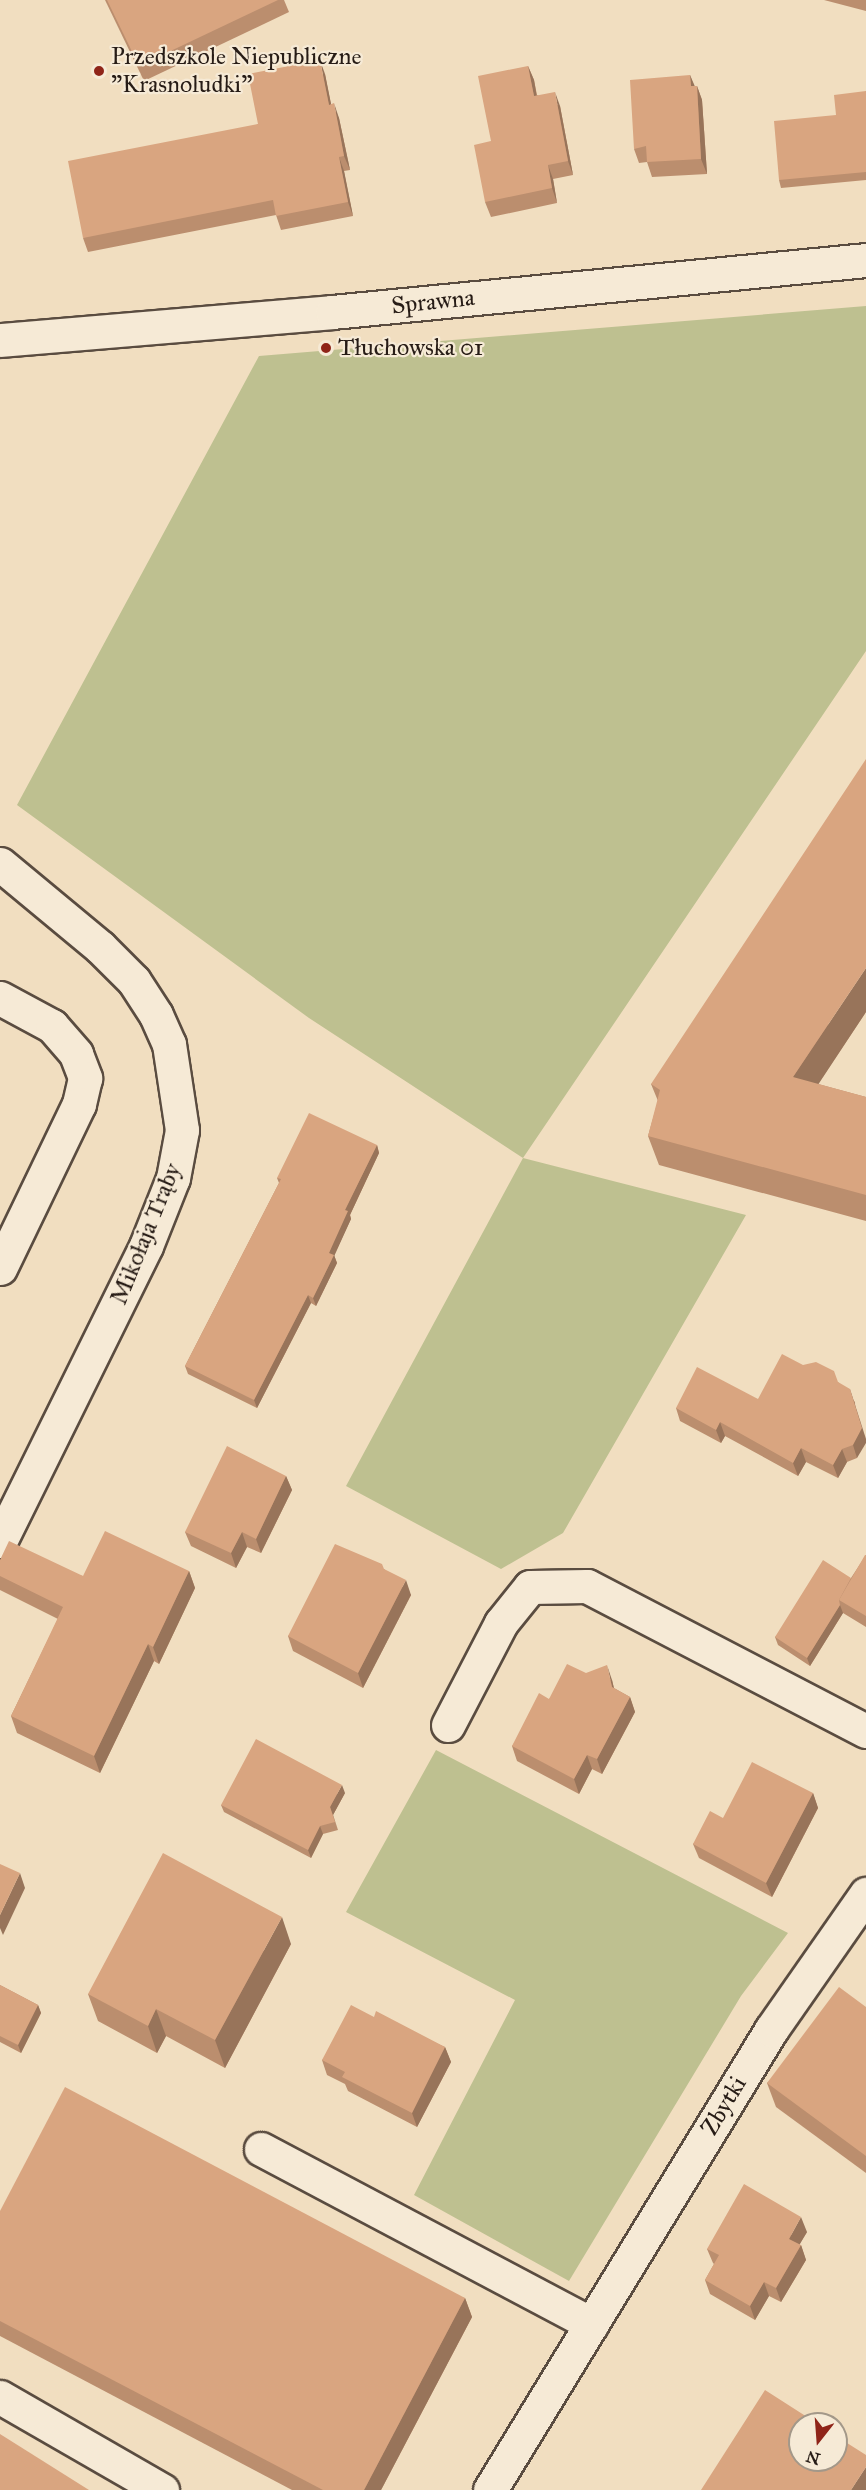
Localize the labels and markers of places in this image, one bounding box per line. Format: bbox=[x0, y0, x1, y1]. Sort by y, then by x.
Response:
place label: Przedszkole Niepubliczne "Krasnoludki" bbox=[111, 43, 362, 99]
marker: Przedszkole Niepubliczne "Krasnoludki" bbox=[92, 64, 106, 78]
place label: Tłuchowska 01 bbox=[338, 334, 483, 362]
marker: Tłuchowska 01 bbox=[319, 341, 333, 355]

